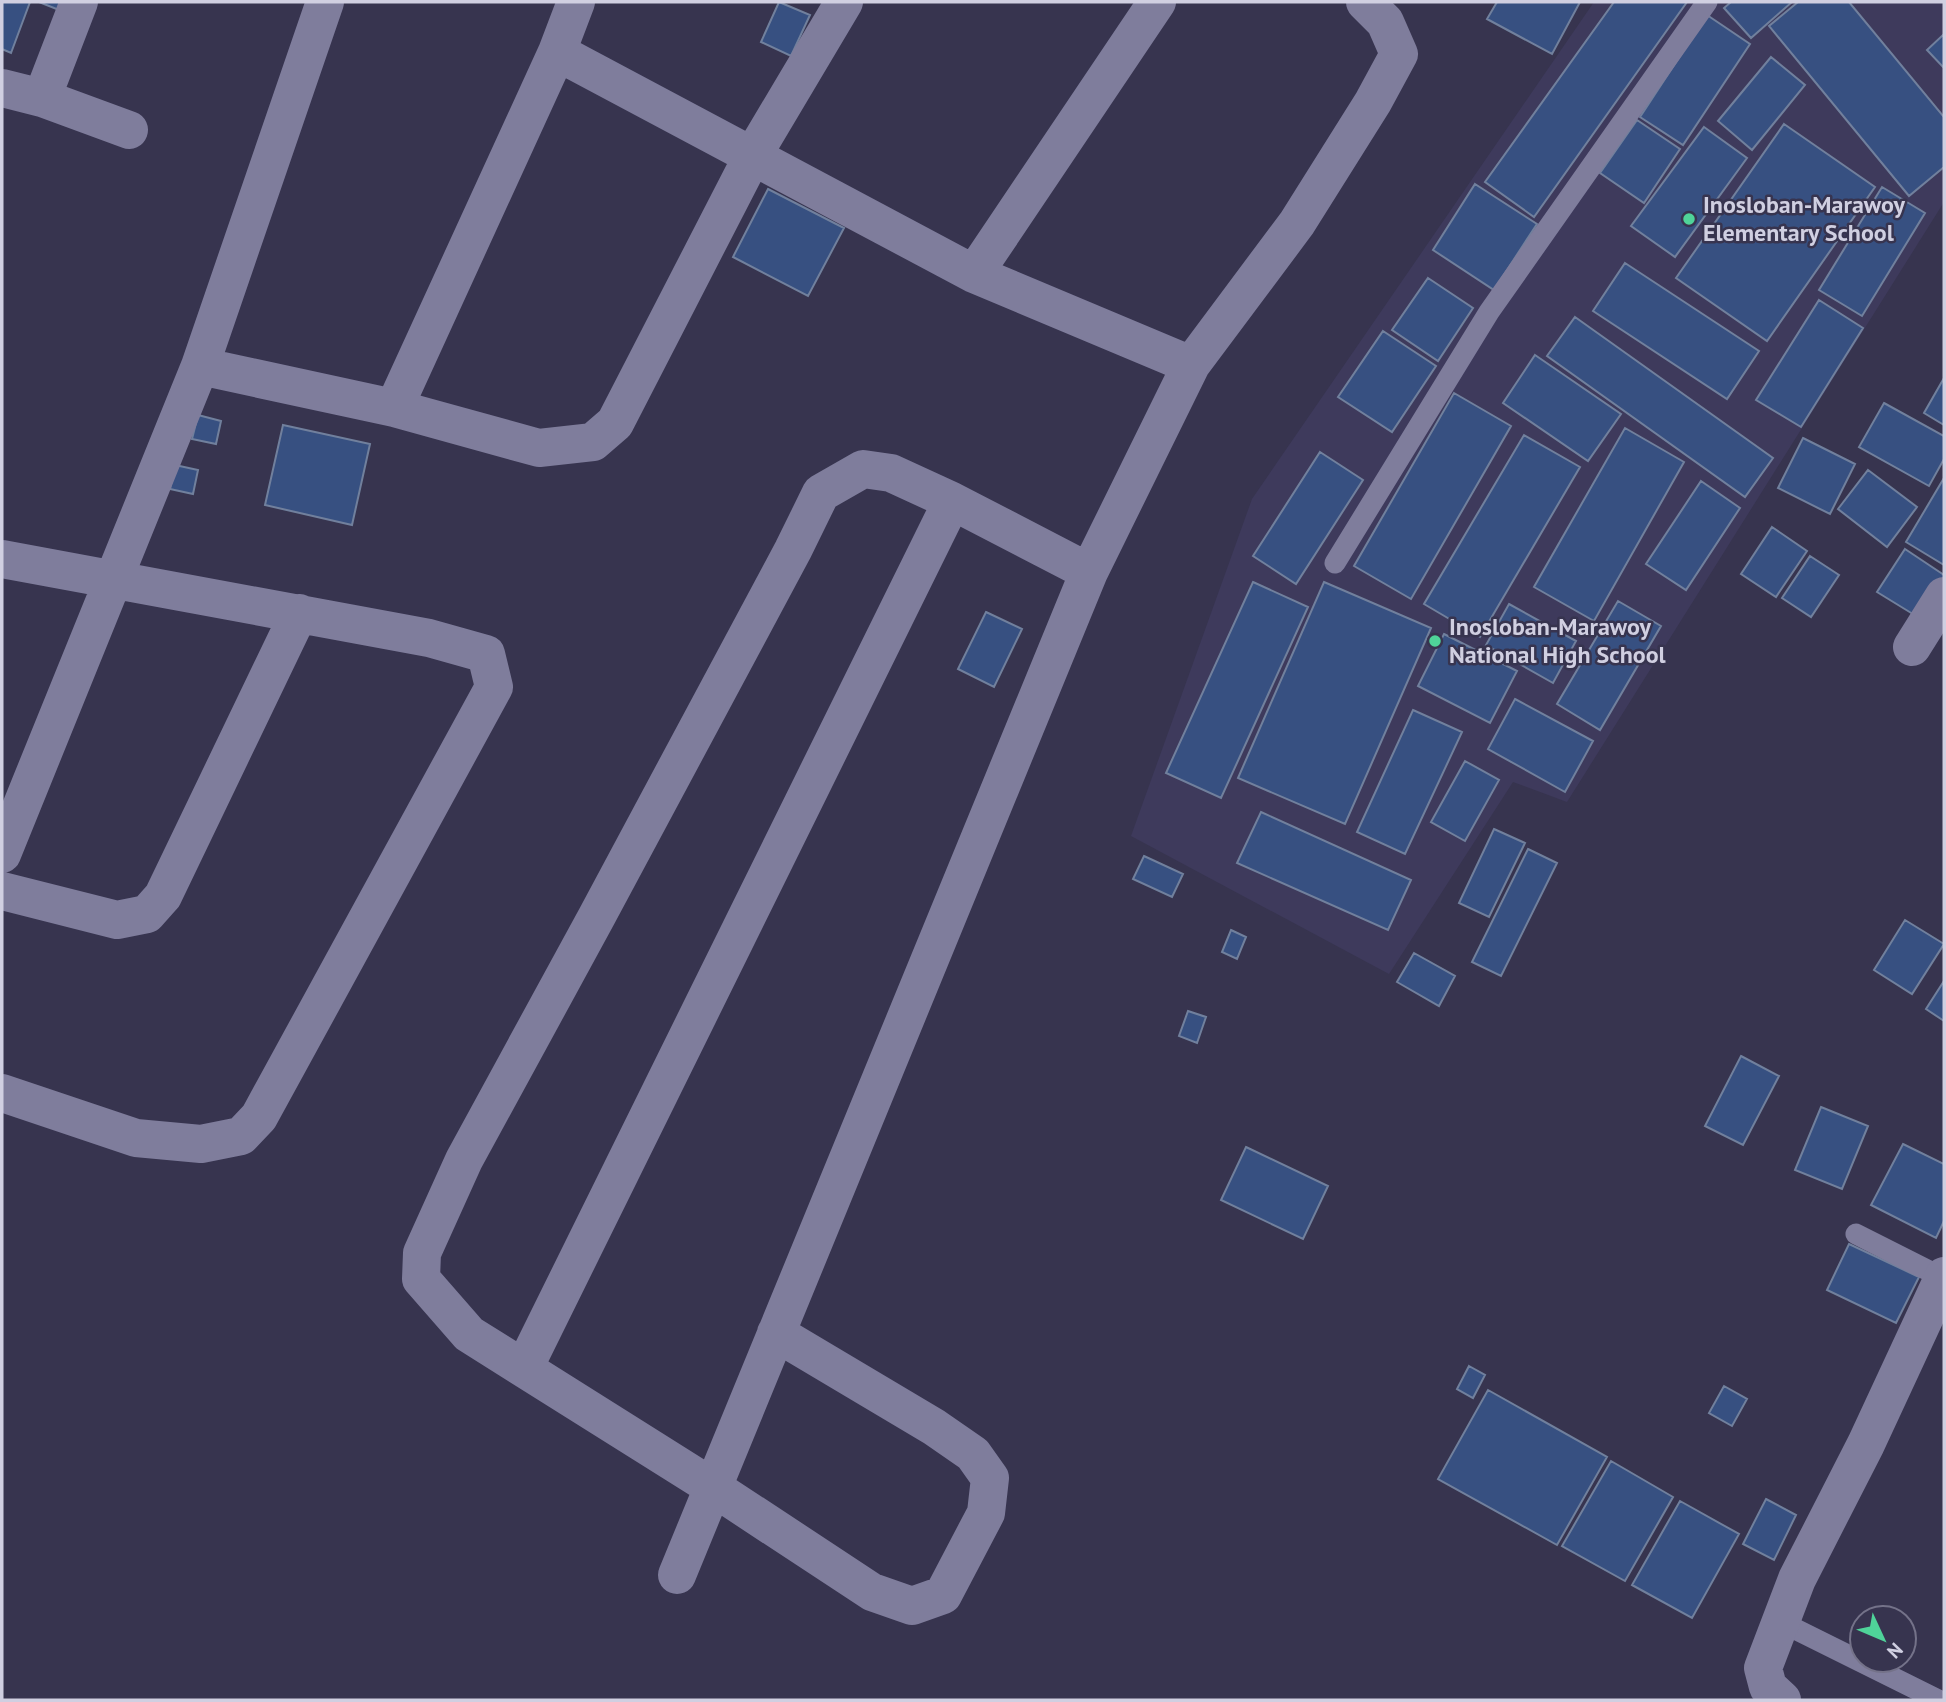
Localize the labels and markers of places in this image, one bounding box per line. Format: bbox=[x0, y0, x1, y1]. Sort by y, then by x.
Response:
place label: Inosloban-Marawoy Elementary School bbox=[1703, 189, 1905, 248]
marker: Inosloban-Marawoy Elementary School bbox=[1681, 211, 1697, 227]
place label: Inosloban-Marawoy National High School bbox=[1449, 611, 1667, 670]
marker: Inosloban-Marawoy National High School bbox=[1427, 633, 1443, 649]

